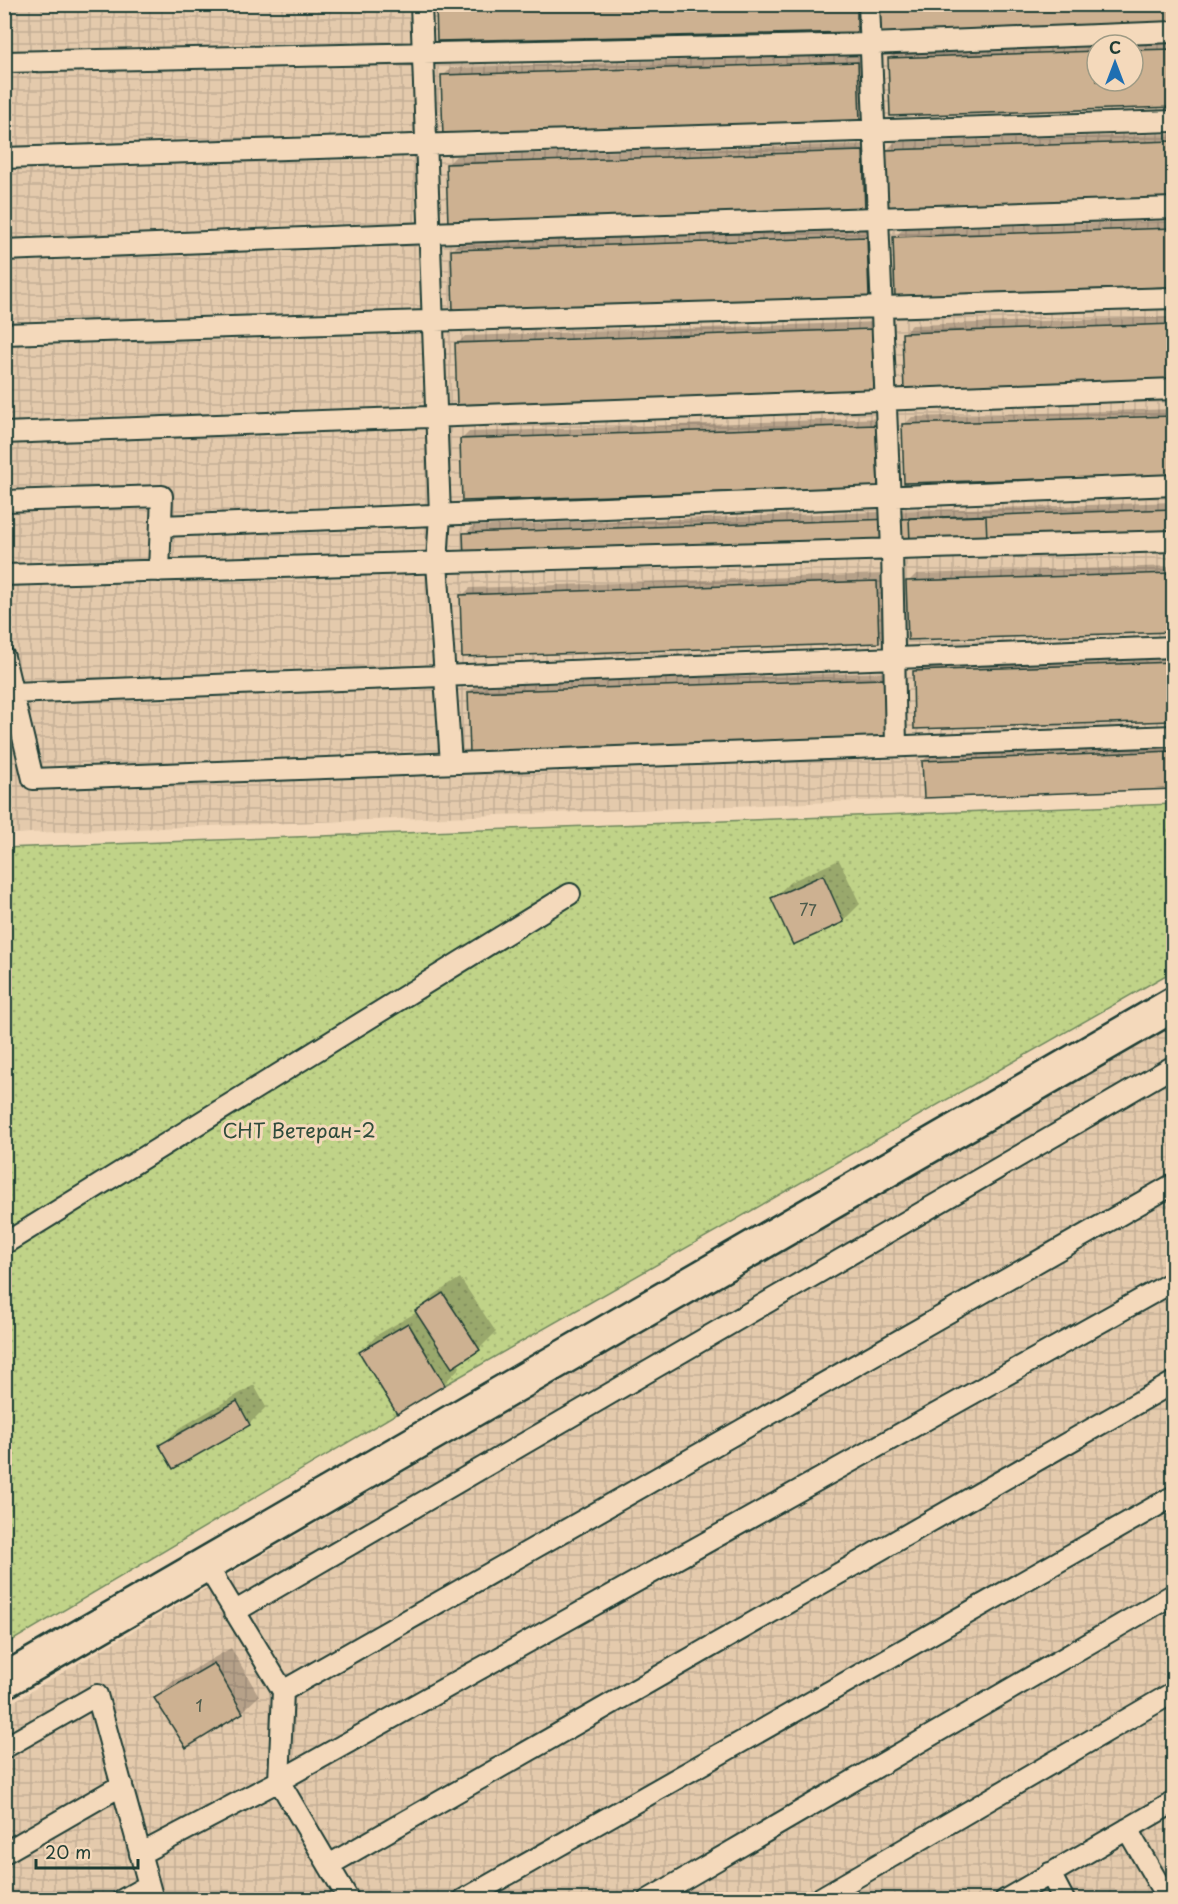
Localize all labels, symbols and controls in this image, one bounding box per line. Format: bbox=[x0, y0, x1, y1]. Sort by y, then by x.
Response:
north arrow bbox=[1085, 33, 1145, 93]
text: С bbox=[1109, 35, 1121, 59]
house number: 77 bbox=[799, 897, 817, 921]
park label: СНТ Ветеран-2 bbox=[222, 1115, 376, 1145]
house number: 1 bbox=[195, 1693, 203, 1717]
scale bar bbox=[36, 1832, 138, 1870]
text: 20 m bbox=[45, 1838, 91, 1865]

